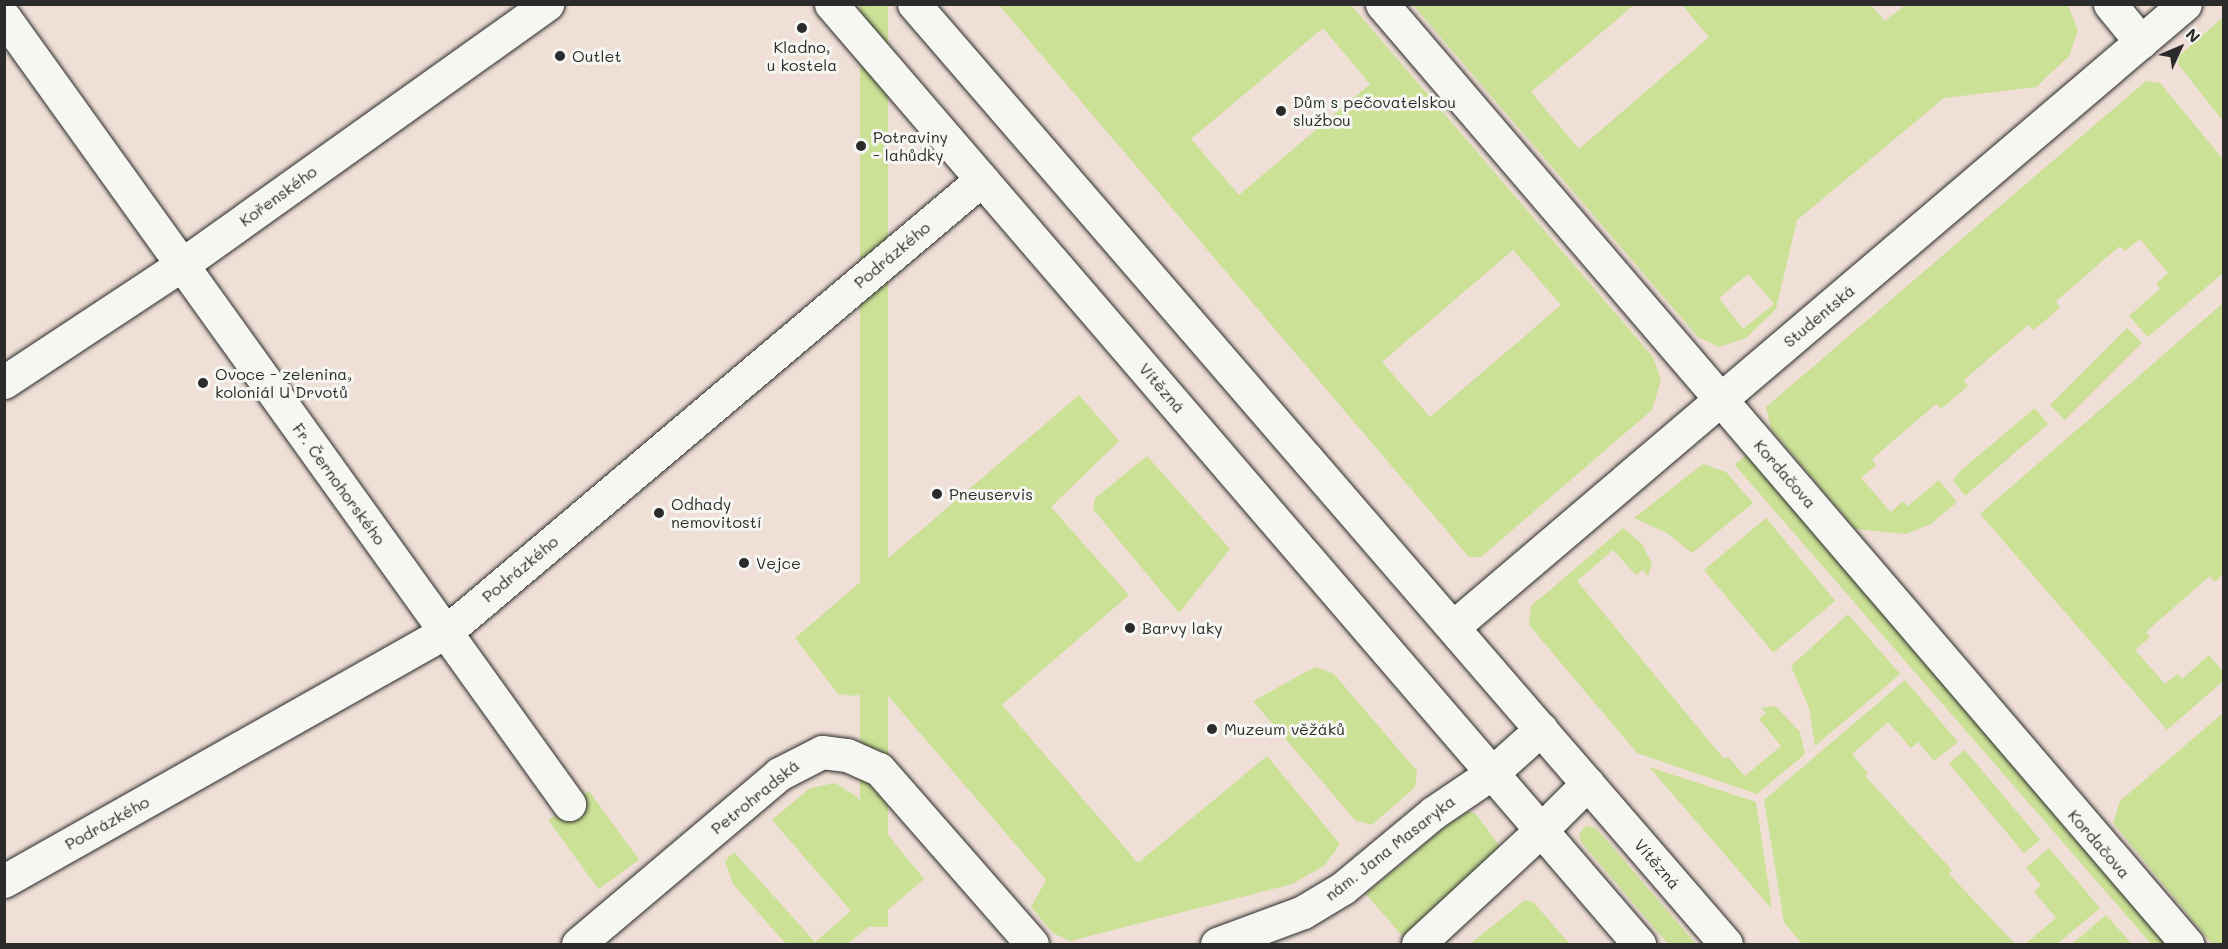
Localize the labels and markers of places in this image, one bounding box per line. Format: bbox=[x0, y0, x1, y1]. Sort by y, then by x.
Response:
marker: Kladno, u kostela bbox=[795, 21, 809, 35]
place label: Kladno, u kostela bbox=[767, 37, 837, 75]
place label: Outlet bbox=[572, 46, 621, 66]
marker: Outlet bbox=[553, 49, 567, 63]
place label: Dům s pečovatelskou službou bbox=[1293, 92, 1456, 130]
marker: Dům s pečovatelskou službou bbox=[1274, 104, 1288, 118]
place label: Potraviny - lahůdky bbox=[873, 127, 948, 165]
marker: Potraviny - lahůdky bbox=[854, 139, 868, 153]
place label: Ovoce - zelenina, koloniál U Drvotů bbox=[215, 364, 352, 402]
marker: Ovoce - zelenina, koloniál U Drvotů bbox=[196, 376, 210, 390]
place label: Pneuservis bbox=[949, 484, 1033, 504]
marker: Pneuservis bbox=[930, 487, 944, 501]
place label: Odhady nemovitostí bbox=[671, 494, 762, 532]
marker: Odhady nemovitostí bbox=[652, 506, 666, 520]
place label: Vejce bbox=[756, 553, 801, 573]
marker: Vejce bbox=[737, 556, 751, 570]
place label: Barvy laky bbox=[1142, 618, 1223, 638]
marker: Barvy laky bbox=[1123, 621, 1137, 635]
place label: Muzeum věžáků bbox=[1224, 719, 1345, 739]
marker: Muzeum věžáků bbox=[1205, 722, 1219, 736]

